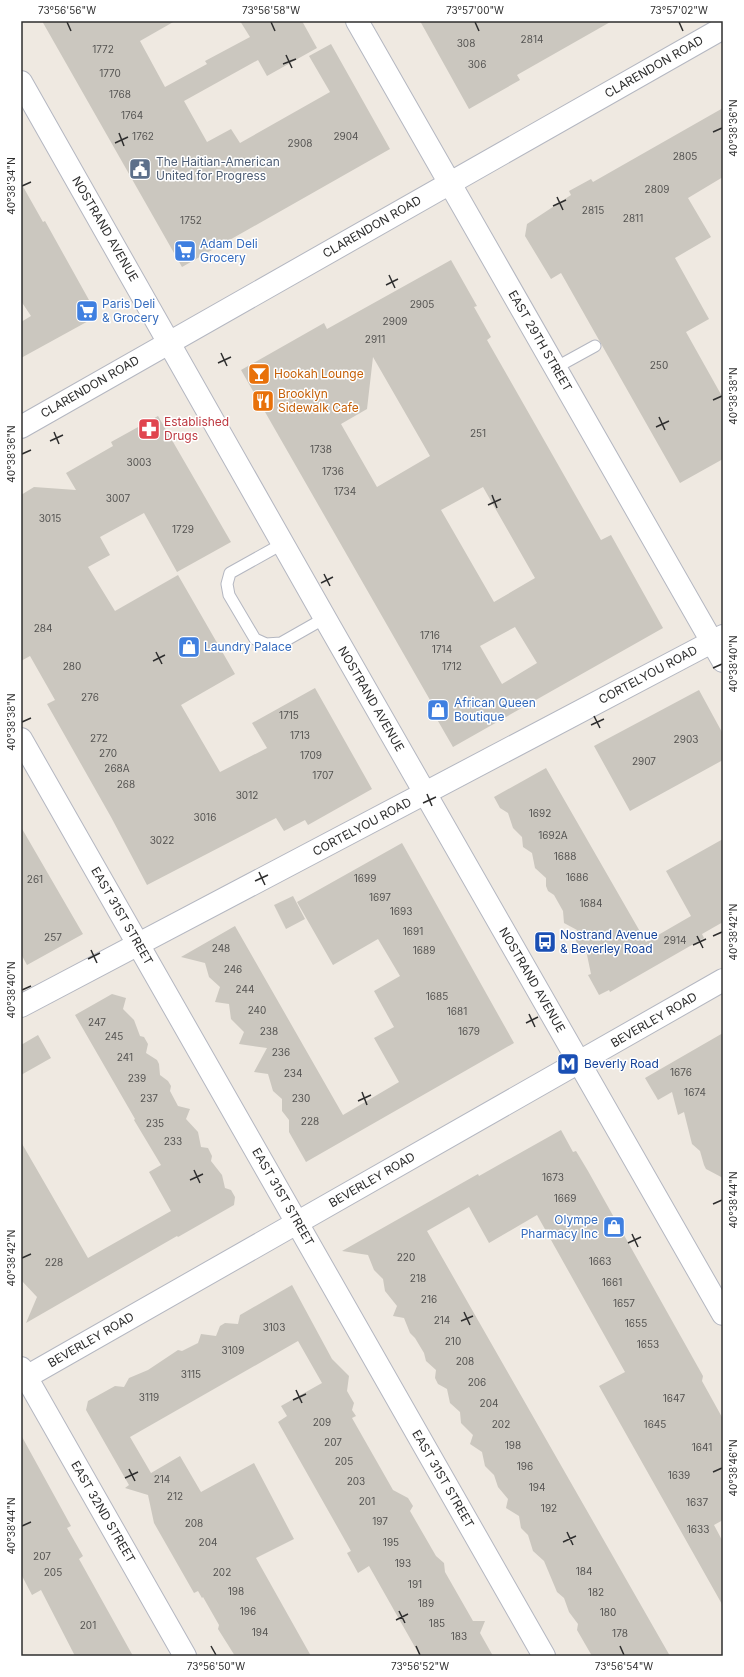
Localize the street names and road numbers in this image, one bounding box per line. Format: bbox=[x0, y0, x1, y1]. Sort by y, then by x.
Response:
street label: CLARENDON ROAD bbox=[602, 32, 706, 101]
street label: NOSTRAND AVENUE bbox=[69, 174, 142, 284]
street label: CLARENDON ROAD bbox=[320, 192, 424, 261]
street label: EAST 29TH STREET bbox=[505, 287, 576, 394]
street label: CLARENDON ROAD bbox=[38, 352, 142, 421]
street label: CORTELYOU ROAD bbox=[596, 642, 700, 707]
street label: NOSTRAND AVENUE bbox=[335, 644, 408, 754]
street label: CORTELYOU ROAD bbox=[310, 794, 414, 859]
street label: EAST 31ST STREET bbox=[88, 864, 157, 968]
street label: NOSTRAND AVENUE bbox=[496, 925, 569, 1035]
street label: BEVERLEY ROAD bbox=[608, 989, 700, 1050]
street label: EAST 31ST STREET bbox=[249, 1145, 318, 1249]
street label: BEVERLEY ROAD bbox=[326, 1149, 418, 1210]
street label: BEVERLEY ROAD bbox=[45, 1309, 137, 1370]
street label: EAST 31ST STREET bbox=[409, 1427, 478, 1531]
street label: EAST 32ND STREET bbox=[68, 1458, 139, 1566]

